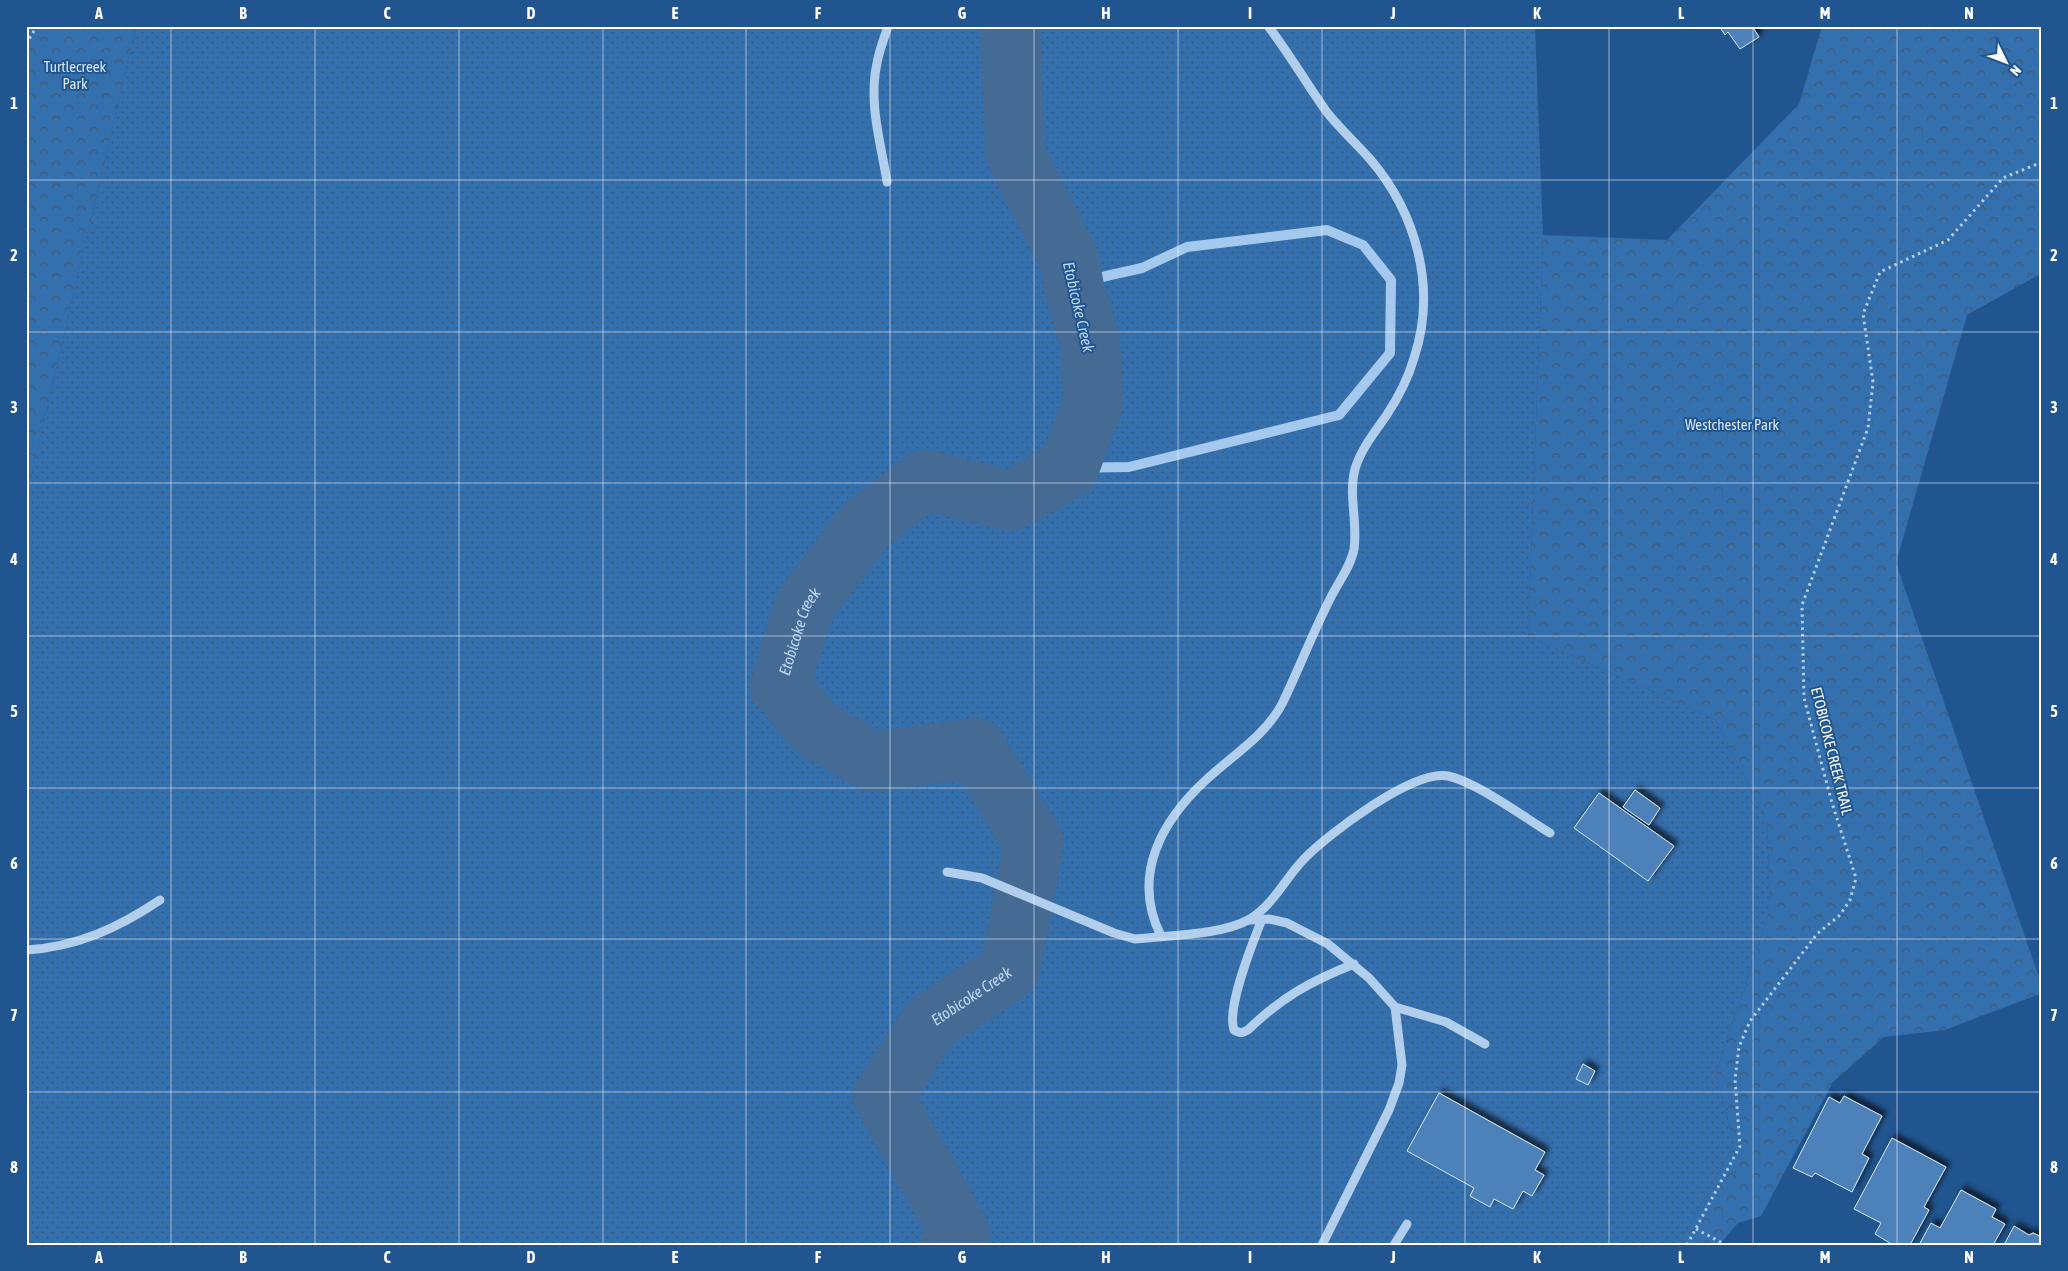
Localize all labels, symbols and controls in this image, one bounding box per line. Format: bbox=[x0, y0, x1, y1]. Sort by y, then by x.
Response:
text: A bbox=[94, 4, 103, 22]
text: B bbox=[239, 4, 247, 22]
text: C bbox=[383, 4, 391, 22]
text: D bbox=[527, 4, 536, 22]
text: E bbox=[672, 4, 679, 22]
text: F bbox=[815, 4, 822, 22]
text: G bbox=[958, 4, 967, 22]
text: H bbox=[1101, 4, 1111, 22]
text: I bbox=[1248, 4, 1252, 22]
text: J bbox=[1389, 4, 1396, 22]
text: K bbox=[1533, 4, 1541, 22]
text: L bbox=[1678, 4, 1685, 22]
text: M bbox=[1820, 4, 1830, 22]
text: N bbox=[1964, 4, 1974, 22]
north arrow bbox=[1980, 38, 2030, 88]
park label: Turtlecreek Park bbox=[44, 58, 107, 92]
text: N bbox=[2007, 62, 2024, 79]
text: 1 bbox=[10, 94, 18, 112]
text: 1 bbox=[2050, 94, 2058, 112]
text: 2 bbox=[10, 246, 18, 264]
text: 2 bbox=[2050, 246, 2058, 264]
water label: Etobicoke Creek bbox=[1060, 260, 1098, 355]
text: 3 bbox=[10, 398, 18, 416]
text: 3 bbox=[2050, 398, 2058, 416]
park label: Westchester Park bbox=[1685, 416, 1779, 433]
text: 4 bbox=[9, 550, 18, 568]
text: 4 bbox=[2049, 550, 2058, 568]
water label: Etobicoke Creek bbox=[775, 583, 824, 677]
street label: ETOBICOKE CREEK TRAIL bbox=[1808, 685, 1856, 817]
text: 5 bbox=[10, 702, 18, 720]
text: 5 bbox=[2050, 702, 2058, 720]
text: 6 bbox=[10, 854, 18, 872]
text: 6 bbox=[2050, 854, 2058, 872]
water label: Etobicoke Creek bbox=[928, 962, 1015, 1029]
text: 7 bbox=[10, 1006, 18, 1024]
text: 7 bbox=[2050, 1006, 2058, 1024]
text: 8 bbox=[10, 1158, 18, 1176]
text: 8 bbox=[2050, 1158, 2058, 1176]
text: A bbox=[94, 1248, 103, 1266]
text: B bbox=[239, 1248, 247, 1266]
text: C bbox=[383, 1248, 391, 1266]
text: D bbox=[527, 1248, 536, 1266]
text: E bbox=[672, 1248, 679, 1266]
text: F bbox=[815, 1248, 822, 1266]
text: G bbox=[958, 1248, 967, 1266]
text: H bbox=[1101, 1248, 1111, 1266]
text: I bbox=[1248, 1248, 1252, 1266]
text: J bbox=[1389, 1248, 1396, 1266]
text: K bbox=[1533, 1248, 1541, 1266]
text: L bbox=[1678, 1248, 1685, 1266]
text: M bbox=[1820, 1248, 1830, 1266]
text: N bbox=[1964, 1248, 1974, 1266]

